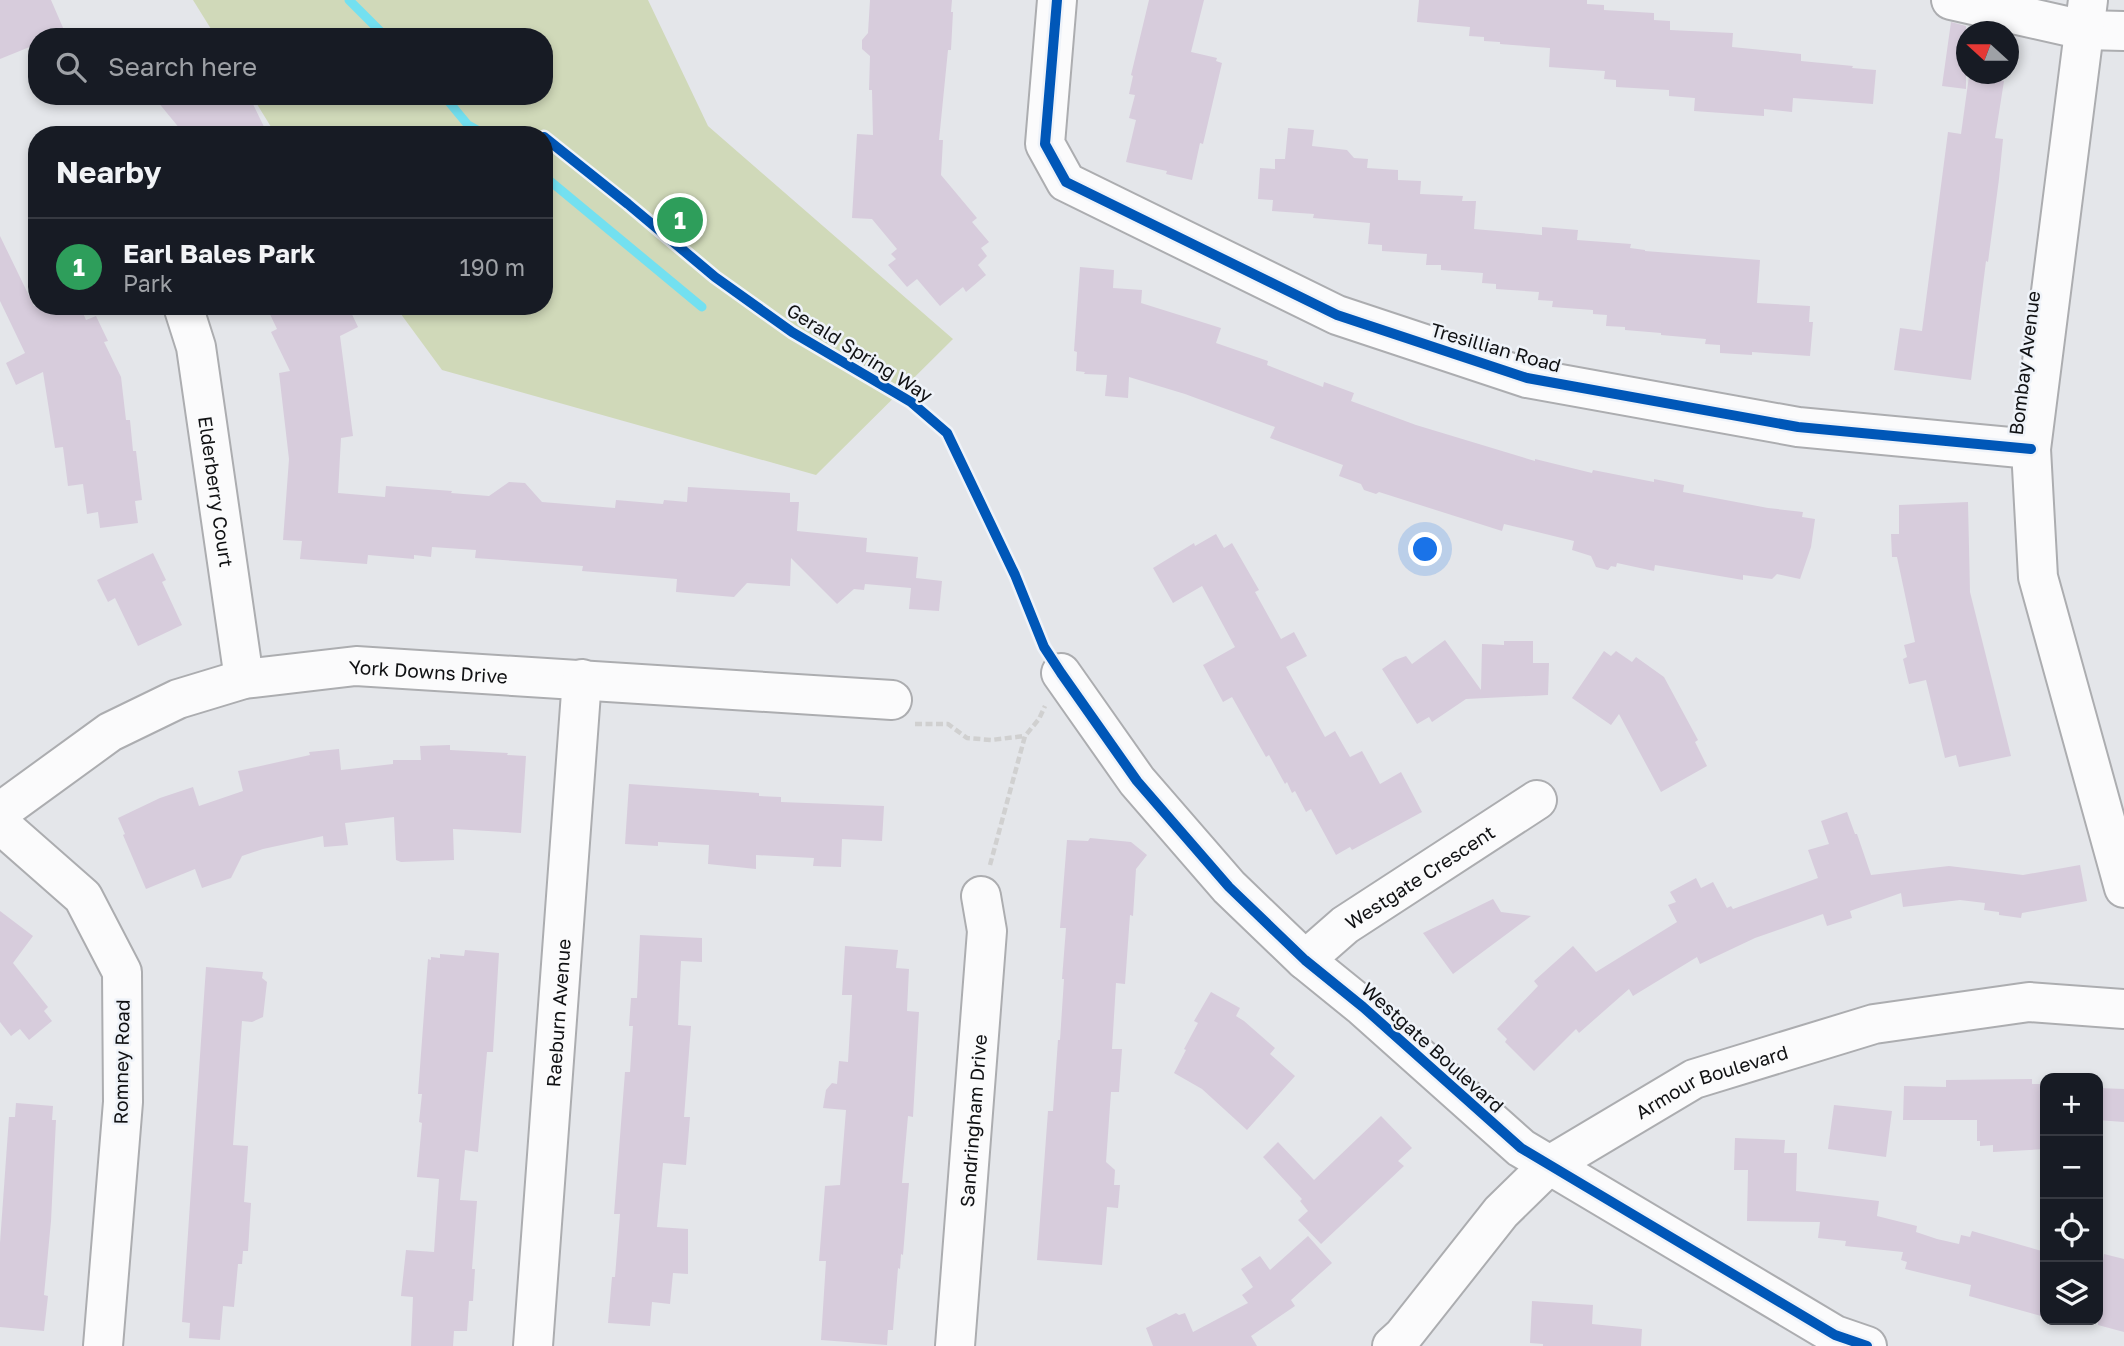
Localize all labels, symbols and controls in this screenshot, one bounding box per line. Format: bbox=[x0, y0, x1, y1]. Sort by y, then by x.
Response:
north arrow bbox=[1956, 21, 2019, 84]
search box bbox=[28, 28, 553, 105]
icon: search bbox=[52, 48, 90, 86]
text: Search here bbox=[108, 51, 257, 82]
text: Nearby bbox=[56, 154, 161, 190]
pin: 1 bbox=[657, 194, 703, 246]
text: Earl Bales Park bbox=[123, 238, 315, 269]
text: 1 bbox=[73, 253, 85, 281]
text: 190 m bbox=[460, 253, 525, 281]
text: Park bbox=[123, 269, 173, 297]
street label: Bombay Avenue bbox=[2004, 289, 2044, 437]
street label: Gerald Spring Way bbox=[783, 298, 937, 406]
street label: Tresillian Road bbox=[1428, 317, 1564, 377]
street label: Elderberry Court bbox=[195, 414, 239, 569]
your location bbox=[1408, 532, 1442, 566]
street label: York Downs Drive bbox=[348, 654, 508, 687]
street label: Westgate Crescent bbox=[1340, 820, 1498, 934]
street label: Raeburn Avenue bbox=[541, 938, 574, 1088]
street label: Westgate Boulevard bbox=[1357, 977, 1509, 1117]
street label: Romney Road bbox=[108, 999, 134, 1125]
street label: Sandringham Drive bbox=[954, 1033, 991, 1208]
street label: Armour Boulevard bbox=[1631, 1040, 1790, 1123]
map controls bbox=[2040, 1073, 2103, 1325]
button: + bbox=[2040, 1073, 2103, 1136]
button: − bbox=[2040, 1136, 2103, 1199]
button: locate bbox=[2040, 1199, 2103, 1262]
button: layers bbox=[2040, 1262, 2103, 1325]

